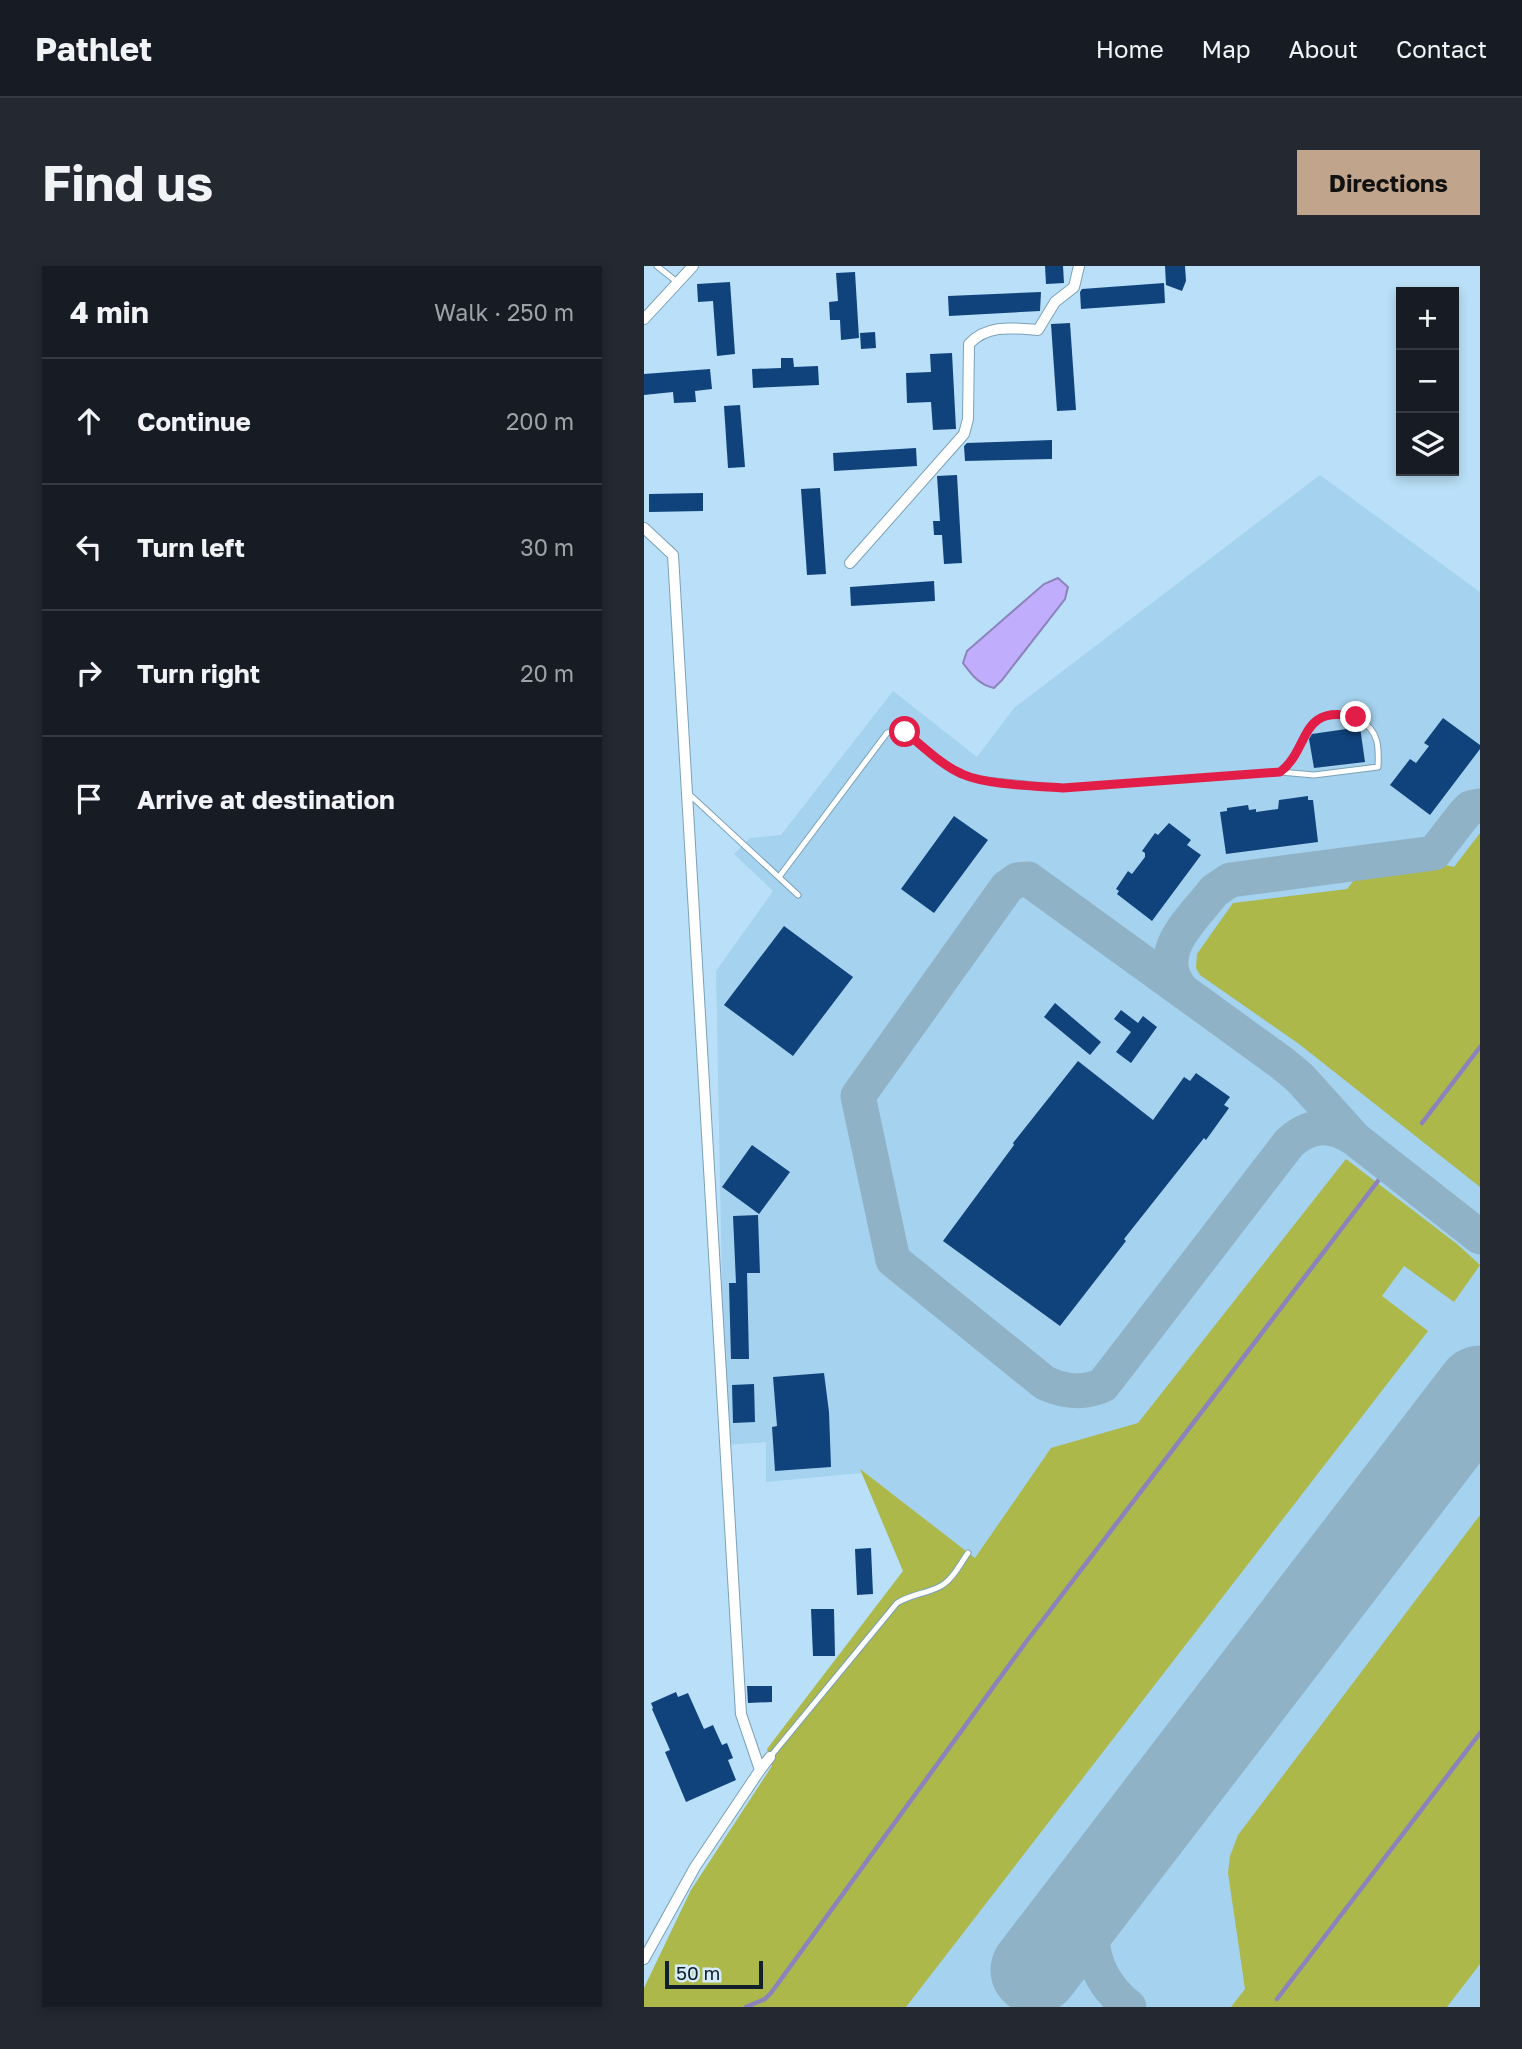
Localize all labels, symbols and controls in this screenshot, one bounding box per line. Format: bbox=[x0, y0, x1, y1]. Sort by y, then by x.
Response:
text: Pathlet bbox=[35, 29, 152, 68]
text: Home bbox=[1096, 34, 1164, 63]
text: Map bbox=[1202, 34, 1251, 63]
text: About bbox=[1289, 34, 1358, 63]
text: Contact bbox=[1396, 34, 1487, 63]
button: Directions bbox=[1297, 150, 1480, 215]
text: Find us bbox=[42, 153, 213, 212]
map controls bbox=[1396, 287, 1459, 476]
button: + bbox=[1396, 287, 1459, 350]
text: 4 min bbox=[70, 294, 149, 330]
text: Walk · 250 m bbox=[434, 298, 574, 326]
button: − bbox=[1396, 350, 1459, 413]
icon: ahead bbox=[70, 402, 108, 440]
text: Continue bbox=[137, 406, 251, 437]
text: 200 m bbox=[506, 407, 574, 435]
button: layers bbox=[1396, 413, 1459, 476]
icon: left bbox=[70, 528, 108, 566]
text: Turn left bbox=[137, 532, 245, 563]
text: 30 m bbox=[520, 533, 574, 561]
icon: right bbox=[70, 654, 108, 692]
text: Turn right bbox=[137, 658, 260, 689]
text: 20 m bbox=[520, 659, 574, 687]
route end bbox=[1340, 701, 1371, 732]
route start bbox=[889, 716, 920, 747]
icon: arrive bbox=[70, 780, 108, 818]
text: Arrive at destination bbox=[137, 784, 395, 815]
scale bar bbox=[665, 1958, 763, 1990]
text: 50 m bbox=[676, 1961, 720, 1984]

